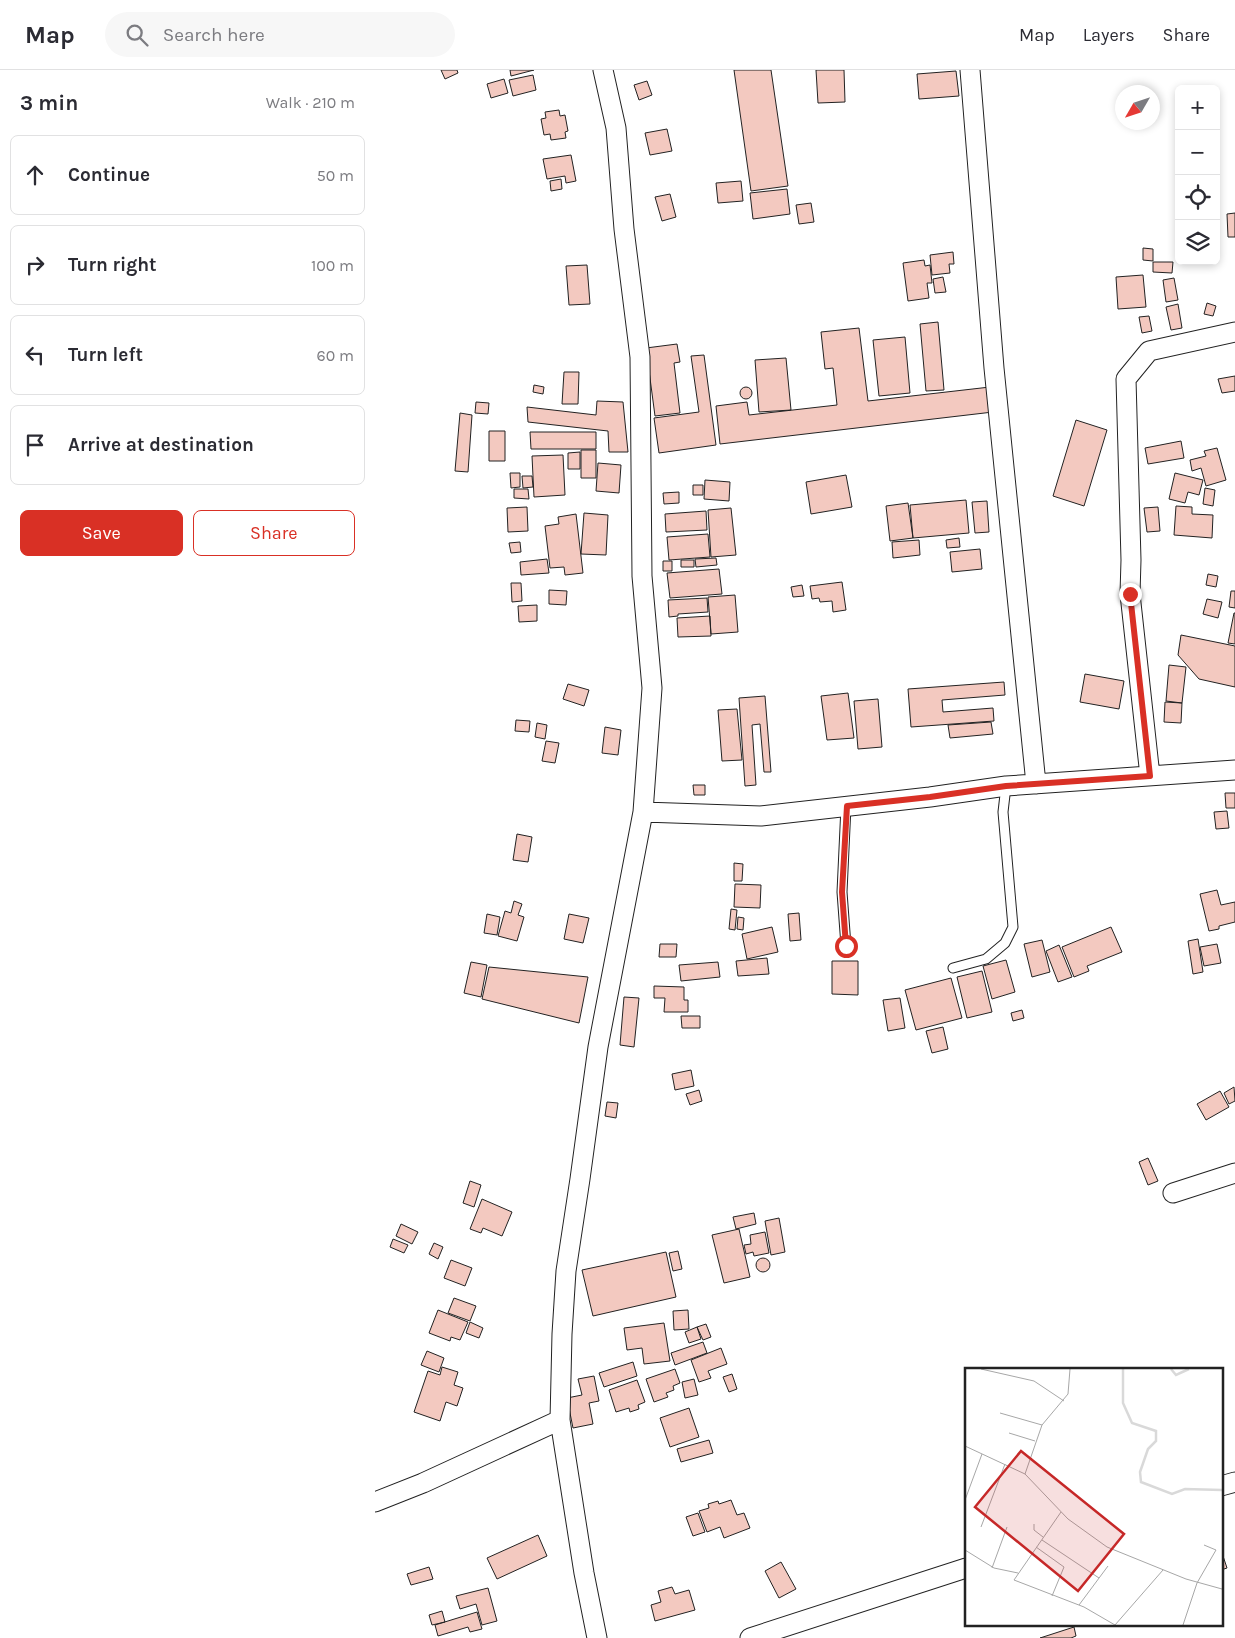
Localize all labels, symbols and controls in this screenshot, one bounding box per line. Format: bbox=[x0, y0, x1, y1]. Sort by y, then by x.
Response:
search box bbox=[105, 12, 455, 57]
text: Map bbox=[25, 21, 75, 49]
icon: search bbox=[123, 21, 151, 49]
text: Search here bbox=[163, 24, 265, 46]
text: Map bbox=[1019, 24, 1055, 46]
text: Layers bbox=[1083, 24, 1135, 46]
text: Share bbox=[1163, 24, 1210, 46]
north arrow bbox=[1115, 85, 1160, 130]
map controls bbox=[1175, 85, 1220, 265]
button: + bbox=[1175, 85, 1220, 130]
text: 3 min bbox=[20, 91, 78, 115]
text: Walk · 210 m bbox=[266, 93, 355, 112]
button: − bbox=[1175, 130, 1220, 175]
icon: ahead bbox=[21, 161, 49, 189]
text: Continue bbox=[68, 164, 150, 186]
text: 50 m bbox=[317, 166, 354, 185]
button: locate bbox=[1175, 175, 1220, 220]
button: layers bbox=[1175, 220, 1220, 265]
icon: right bbox=[21, 251, 49, 279]
text: Turn right bbox=[68, 254, 157, 276]
text: 100 m bbox=[311, 256, 354, 275]
icon: left bbox=[21, 341, 49, 369]
text: Turn left bbox=[68, 344, 143, 366]
text: 60 m bbox=[317, 346, 354, 365]
icon: arrive bbox=[21, 431, 49, 459]
text: Arrive at destination bbox=[68, 434, 254, 456]
button: Save bbox=[20, 510, 183, 556]
button: Share bbox=[193, 510, 355, 556]
route end bbox=[1119, 583, 1142, 606]
route start bbox=[835, 935, 858, 958]
inset map bbox=[965, 1368, 1223, 1626]

